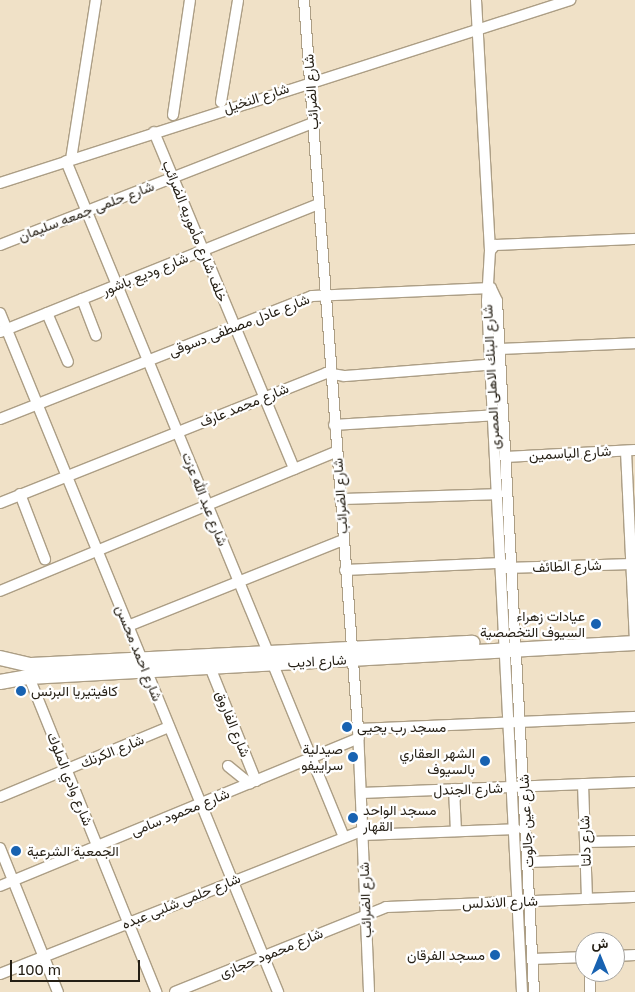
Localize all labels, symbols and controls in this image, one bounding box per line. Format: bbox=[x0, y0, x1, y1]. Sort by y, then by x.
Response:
street label: شارع الضرائب bbox=[300, 54, 322, 130]
street label: شارع النخيل bbox=[221, 79, 291, 117]
street label: خلف شارع مأموريه الضرائب bbox=[159, 158, 231, 304]
street label: شارع حلمى جمعه سليمان bbox=[16, 177, 156, 245]
street label: شارع وديع باشور bbox=[99, 249, 191, 299]
street label: شارع عادل مصطفى دسوقى bbox=[166, 290, 312, 360]
street label: شارع البنك الاهلى المصرى bbox=[479, 304, 503, 450]
street label: شارع محمد عارف bbox=[197, 379, 291, 431]
street label: شارع الياسمين bbox=[528, 442, 612, 464]
street label: شارع عبد الله عزت bbox=[179, 450, 231, 548]
street label: شارع الضرائب bbox=[329, 458, 351, 534]
street label: شارع الطائف bbox=[532, 556, 602, 576]
street label: شارع احمد محسن bbox=[112, 602, 166, 704]
place label: عيادات زهراء السيوف التخصصية bbox=[480, 608, 585, 640]
marker: عيادات زهراء السيوف التخصصية bbox=[589, 617, 603, 631]
street label: شارع اديب bbox=[287, 651, 347, 671]
place label: كافيتيريا البرنس bbox=[31, 683, 118, 699]
marker: كافيتيريا البرنس bbox=[15, 685, 27, 697]
street label: شارع الفاروق bbox=[212, 688, 254, 760]
place label: مسجد رب يحيى bbox=[357, 719, 446, 735]
marker: مسجد رب يحيى bbox=[341, 721, 353, 733]
street label: شارع وادي الملوك bbox=[44, 730, 96, 828]
street label: شارع الكرنك bbox=[78, 731, 146, 771]
place label: صيدلية سراييفو bbox=[301, 741, 343, 774]
place label: الشهر العقاري بالسيوف bbox=[399, 745, 475, 778]
marker: صيدلية سراييفو bbox=[347, 751, 359, 763]
marker: الشهر العقاري بالسيوف bbox=[479, 755, 491, 767]
street label: شارع عين جالوت bbox=[515, 774, 537, 868]
street label: شارع الجندل bbox=[433, 779, 503, 799]
street label: شارع محمود سامى bbox=[128, 785, 232, 839]
place label: مسجد الواحد القهار bbox=[363, 802, 436, 834]
marker: مسجد الواحد القهار bbox=[347, 812, 359, 824]
street label: شارع دلتا bbox=[576, 815, 594, 867]
place label: الجمعية الشرعية bbox=[27, 843, 119, 859]
marker: الجمعية الشرعية bbox=[9, 844, 23, 858]
street label: شارع الضرائب bbox=[355, 862, 375, 938]
street label: شارع حلمى شلبى عبده bbox=[119, 869, 243, 933]
street label: شارع الاندلس bbox=[462, 892, 538, 912]
street label: شارع محمود حجازى bbox=[217, 925, 325, 981]
north arrow bbox=[575, 932, 625, 982]
text: ش bbox=[592, 934, 608, 951]
place label: مسجد الفرقان bbox=[407, 947, 485, 963]
marker: مسجد الفرقان bbox=[489, 949, 501, 961]
scale bar bbox=[12, 950, 142, 982]
text: 100 m bbox=[18, 960, 61, 978]

